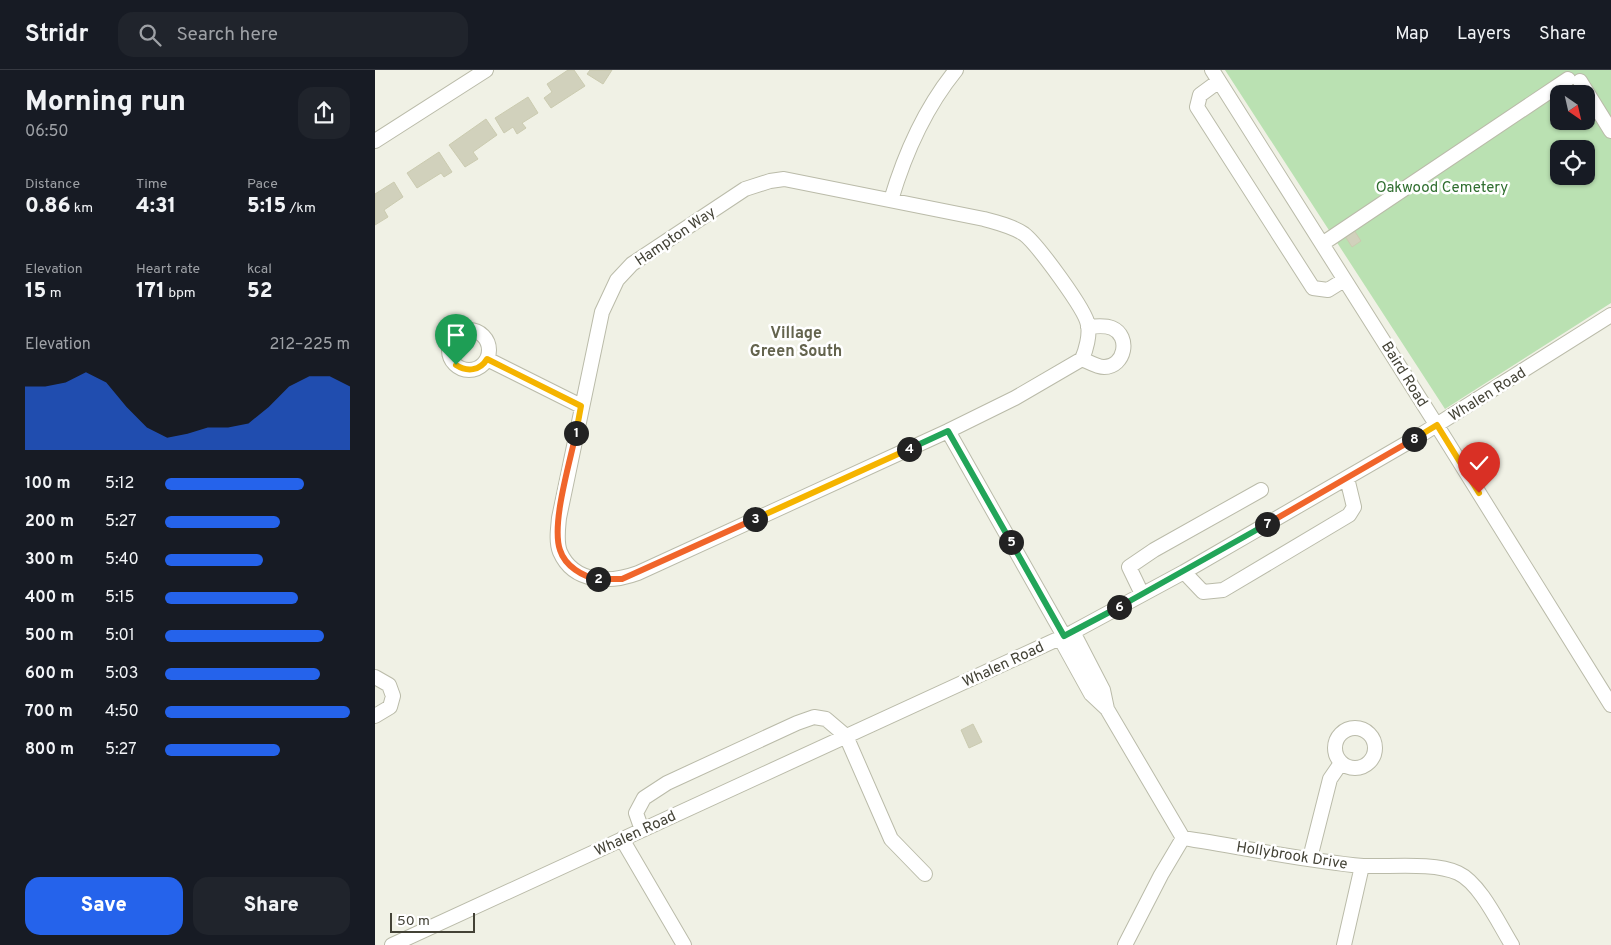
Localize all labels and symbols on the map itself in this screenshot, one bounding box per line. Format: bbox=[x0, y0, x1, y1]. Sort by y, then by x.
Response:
north arrow bbox=[1550, 85, 1595, 130]
park label: Oakwood Cemetery bbox=[1376, 179, 1508, 198]
street label: Hampton Way bbox=[632, 203, 720, 271]
pin bbox=[435, 314, 477, 365]
district label: Village Green South bbox=[750, 324, 842, 362]
street label: Baird Road bbox=[1376, 338, 1431, 411]
street label: Whalen Road bbox=[1446, 364, 1530, 427]
pin: 1 bbox=[563, 420, 589, 446]
pin: 8 bbox=[1401, 426, 1427, 452]
pin: 4 bbox=[897, 436, 921, 462]
pin bbox=[1458, 442, 1500, 493]
pin: 3 bbox=[743, 506, 767, 532]
pin: 7 bbox=[1255, 512, 1279, 536]
pin: 5 bbox=[999, 530, 1023, 554]
pin: 2 bbox=[585, 566, 611, 592]
pin: 6 bbox=[1107, 594, 1131, 620]
street label: Whalen Road bbox=[960, 638, 1047, 693]
street label: Whalen Road bbox=[592, 807, 679, 862]
street label: Hollybrook Drive bbox=[1235, 838, 1349, 875]
scale bar bbox=[390, 910, 475, 933]

